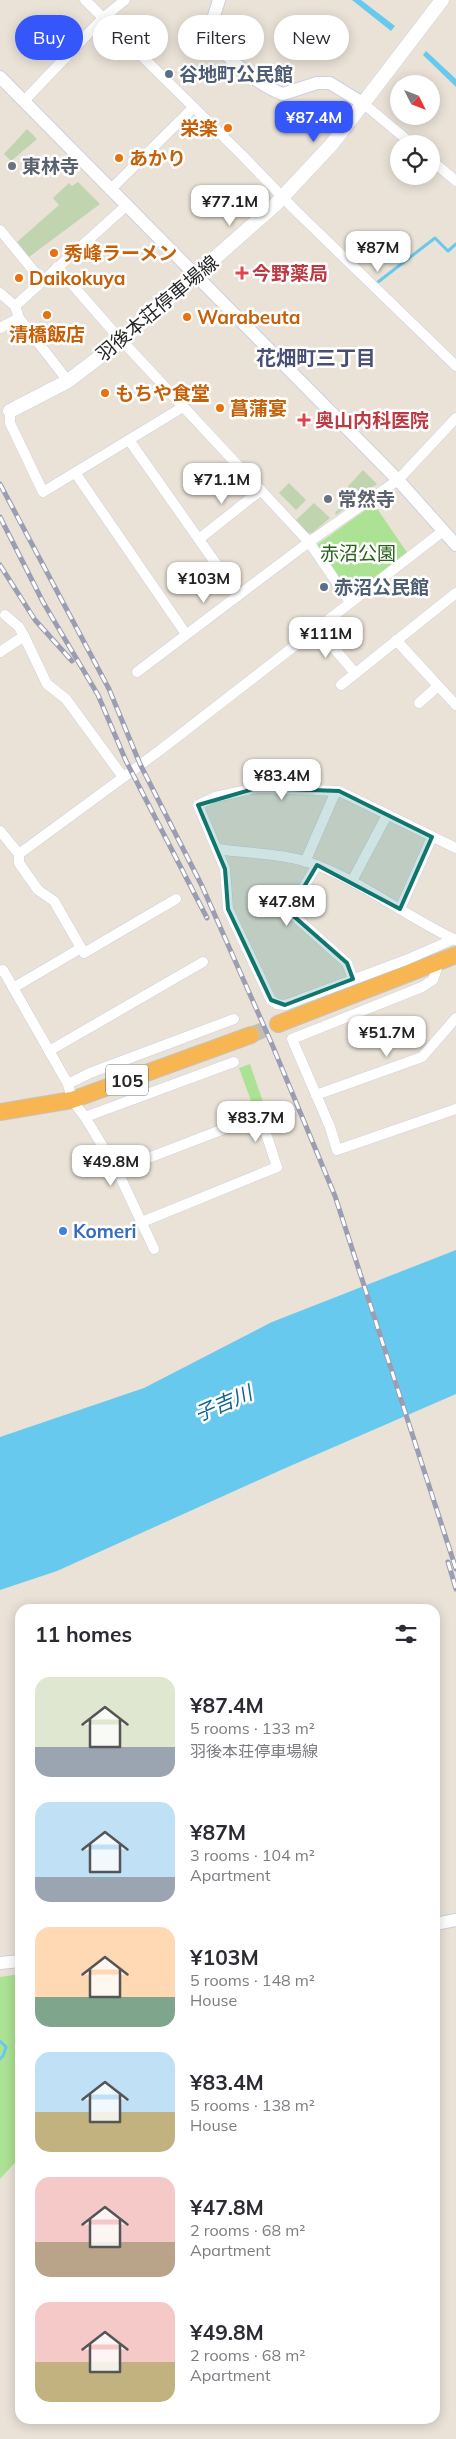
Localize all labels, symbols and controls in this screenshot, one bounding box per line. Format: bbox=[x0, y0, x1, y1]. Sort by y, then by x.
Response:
chip: Buy bbox=[15, 15, 83, 60]
chip: Rent bbox=[93, 15, 168, 60]
chip: Filters bbox=[178, 15, 264, 60]
chip: New bbox=[274, 15, 349, 60]
place label: 谷地町公民館 bbox=[179, 62, 293, 86]
marker: 谷地町公民館 bbox=[163, 68, 175, 80]
north arrow bbox=[390, 75, 440, 125]
map controls bbox=[390, 75, 440, 185]
pin: ¥87.4M bbox=[273, 100, 355, 143]
text: ¥87.4M bbox=[286, 107, 342, 127]
place label: 栄楽 bbox=[180, 116, 218, 140]
marker: 栄楽 bbox=[222, 122, 234, 134]
button: locate bbox=[390, 135, 440, 185]
place label: あかり bbox=[129, 146, 186, 170]
marker: あかり bbox=[113, 152, 125, 164]
place label: 東林寺 bbox=[22, 154, 79, 178]
marker: 東林寺 bbox=[6, 160, 18, 172]
pin: ¥77.1M bbox=[189, 184, 271, 227]
text: ¥77.1M bbox=[202, 191, 258, 211]
pin: ¥87M bbox=[348, 230, 408, 273]
text: ¥87M bbox=[357, 237, 399, 257]
place label: 秀峰ラーメン bbox=[64, 241, 177, 265]
marker: 秀峰ラーメン bbox=[48, 247, 60, 259]
street label: 羽後本荘停車場線 bbox=[91, 250, 223, 366]
place label: 今野薬局 bbox=[252, 261, 328, 285]
place label: Daikokuya bbox=[29, 266, 125, 290]
marker: 今野薬局 bbox=[236, 267, 248, 279]
marker: Daikokuya bbox=[13, 272, 25, 284]
place label: Warabeuta bbox=[197, 305, 301, 329]
marker: 清橋飯店 bbox=[41, 309, 53, 321]
marker: Warabeuta bbox=[181, 311, 193, 323]
place label: 清橋飯店 bbox=[9, 322, 85, 346]
district label: 花畑町三丁目 bbox=[256, 345, 376, 370]
place label: もちや食堂 bbox=[115, 381, 210, 405]
marker: もちや食堂 bbox=[99, 387, 111, 399]
place label: 菖蒲宴 bbox=[230, 396, 287, 420]
marker: 菖蒲宴 bbox=[214, 402, 226, 414]
place label: 奥山内科医院 bbox=[315, 408, 429, 432]
marker: 奥山内科医院 bbox=[297, 413, 311, 427]
pin: ¥71.1M bbox=[181, 462, 263, 505]
text: ¥71.1M bbox=[194, 469, 250, 489]
place label: 常然寺 bbox=[338, 487, 395, 511]
marker: 常然寺 bbox=[322, 493, 334, 505]
park label: 赤沼公園 bbox=[320, 541, 396, 565]
pin: ¥103M bbox=[169, 562, 239, 604]
text: ¥103M bbox=[178, 568, 230, 588]
place label: 赤沼公民館 bbox=[334, 575, 429, 599]
marker: 赤沼公民館 bbox=[318, 581, 330, 593]
pin: ¥111M bbox=[291, 616, 361, 659]
text: ¥111M bbox=[300, 623, 352, 643]
pin: ¥83.4M bbox=[241, 758, 323, 801]
text: ¥83.4M bbox=[254, 765, 310, 785]
pin: ¥47.8M bbox=[246, 884, 328, 927]
text: ¥47.8M bbox=[259, 891, 315, 911]
pin: ¥51.7M bbox=[346, 1016, 428, 1058]
text: ¥51.7M bbox=[359, 1022, 415, 1042]
road number: 105 bbox=[106, 1064, 148, 1096]
pin: ¥83.7M bbox=[215, 1100, 297, 1143]
text: ¥83.7M bbox=[228, 1107, 284, 1127]
pin: ¥49.8M bbox=[70, 1144, 152, 1187]
text: ¥49.8M bbox=[83, 1151, 139, 1171]
place label: Komeri bbox=[73, 1219, 137, 1243]
marker: Komeri bbox=[57, 1225, 69, 1237]
water label: 子吉川 bbox=[191, 1379, 257, 1426]
icon: filters bbox=[392, 1620, 420, 1648]
text: 11 homes bbox=[35, 1621, 132, 1647]
text: ¥87.4M bbox=[190, 1692, 264, 1718]
icon: home bbox=[75, 1697, 135, 1757]
text: 5 rooms · 133 m² bbox=[190, 1718, 315, 1738]
text: 羽後本荘停車場線 bbox=[190, 1741, 318, 1761]
text: ¥87M bbox=[190, 1819, 246, 1845]
icon: home bbox=[75, 1822, 135, 1882]
text: 3 rooms · 104 m² bbox=[190, 1845, 315, 1865]
text: Apartment bbox=[190, 1865, 271, 1885]
text: ¥103M bbox=[190, 1944, 259, 1970]
icon: home bbox=[75, 1947, 135, 2007]
text: 5 rooms · 148 m² bbox=[190, 1970, 315, 1990]
text: House bbox=[190, 1990, 237, 2010]
text: ¥83.4M bbox=[190, 2069, 264, 2095]
icon: home bbox=[75, 2072, 135, 2132]
text: 5 rooms · 138 m² bbox=[190, 2095, 315, 2115]
text: House bbox=[190, 2115, 237, 2135]
text: ¥47.8M bbox=[190, 2194, 264, 2220]
icon: home bbox=[75, 2197, 135, 2257]
text: 2 rooms · 68 m² bbox=[190, 2220, 305, 2240]
text: Apartment bbox=[190, 2240, 271, 2260]
text: ¥49.8M bbox=[190, 2319, 264, 2345]
icon: home bbox=[75, 2322, 135, 2382]
text: 2 rooms · 68 m² bbox=[190, 2345, 305, 2365]
text: Apartment bbox=[190, 2365, 271, 2385]

